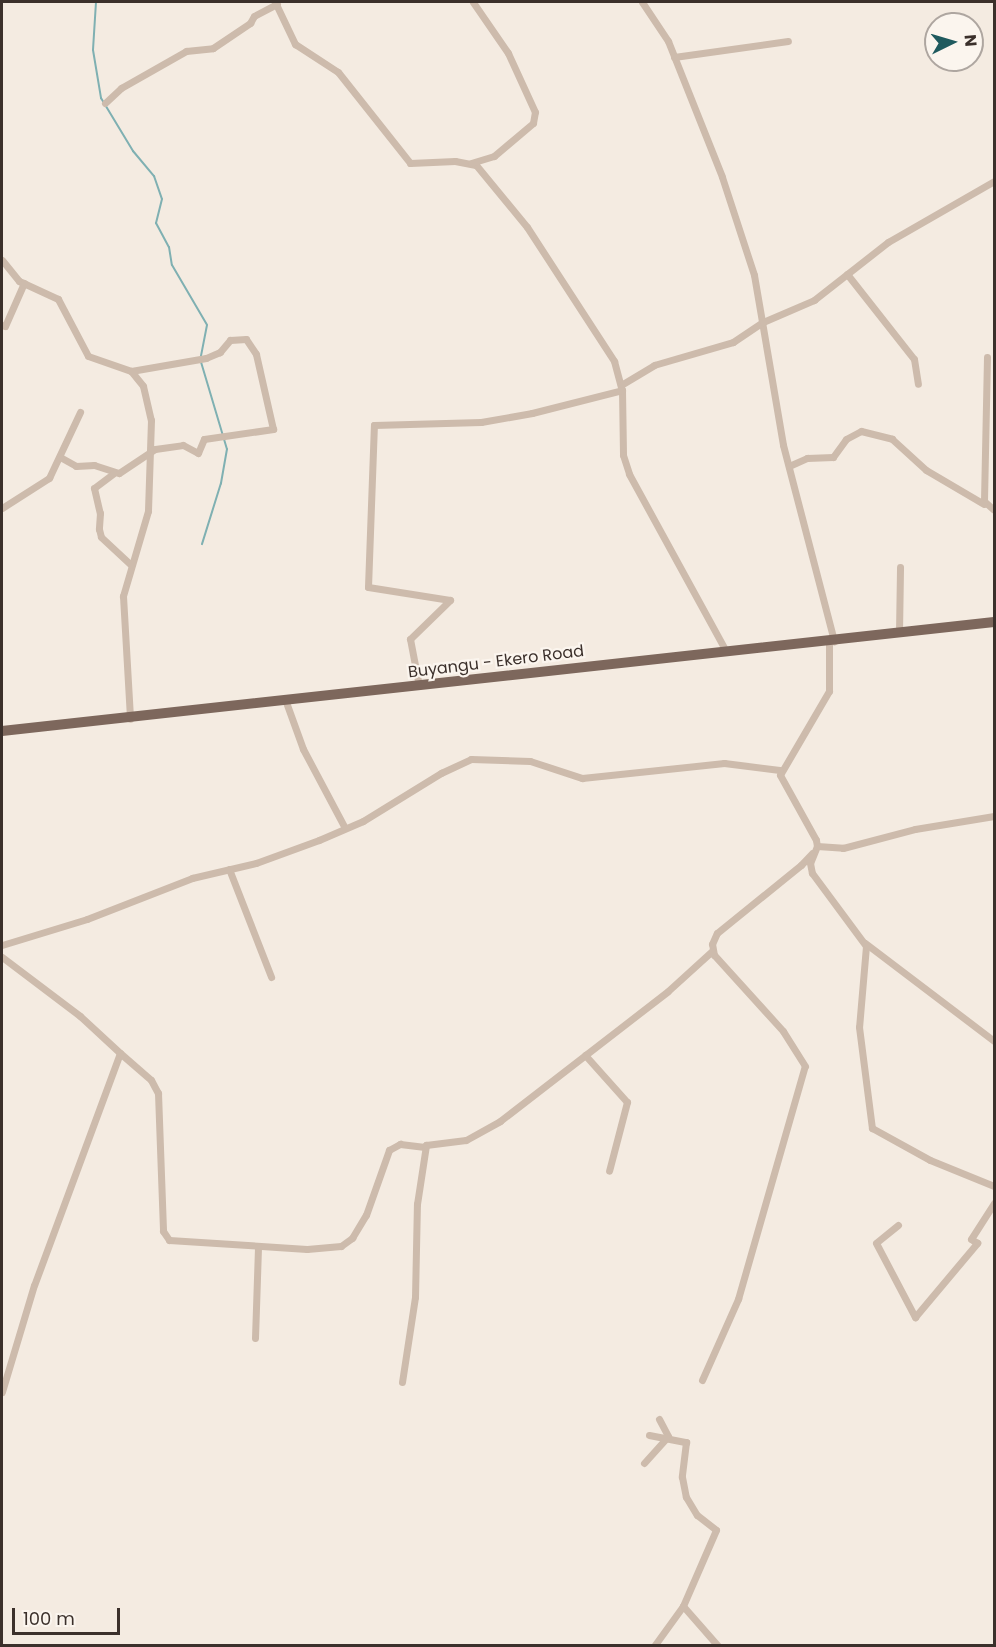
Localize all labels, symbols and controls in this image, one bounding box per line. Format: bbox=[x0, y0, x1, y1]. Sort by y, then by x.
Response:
north arrow bbox=[924, 12, 984, 72]
text: N bbox=[958, 34, 982, 48]
street label: Buyangu - Ekero Road bbox=[407, 642, 585, 682]
scale bar bbox=[15, 1596, 123, 1634]
text: 100 m bbox=[23, 1606, 75, 1631]

